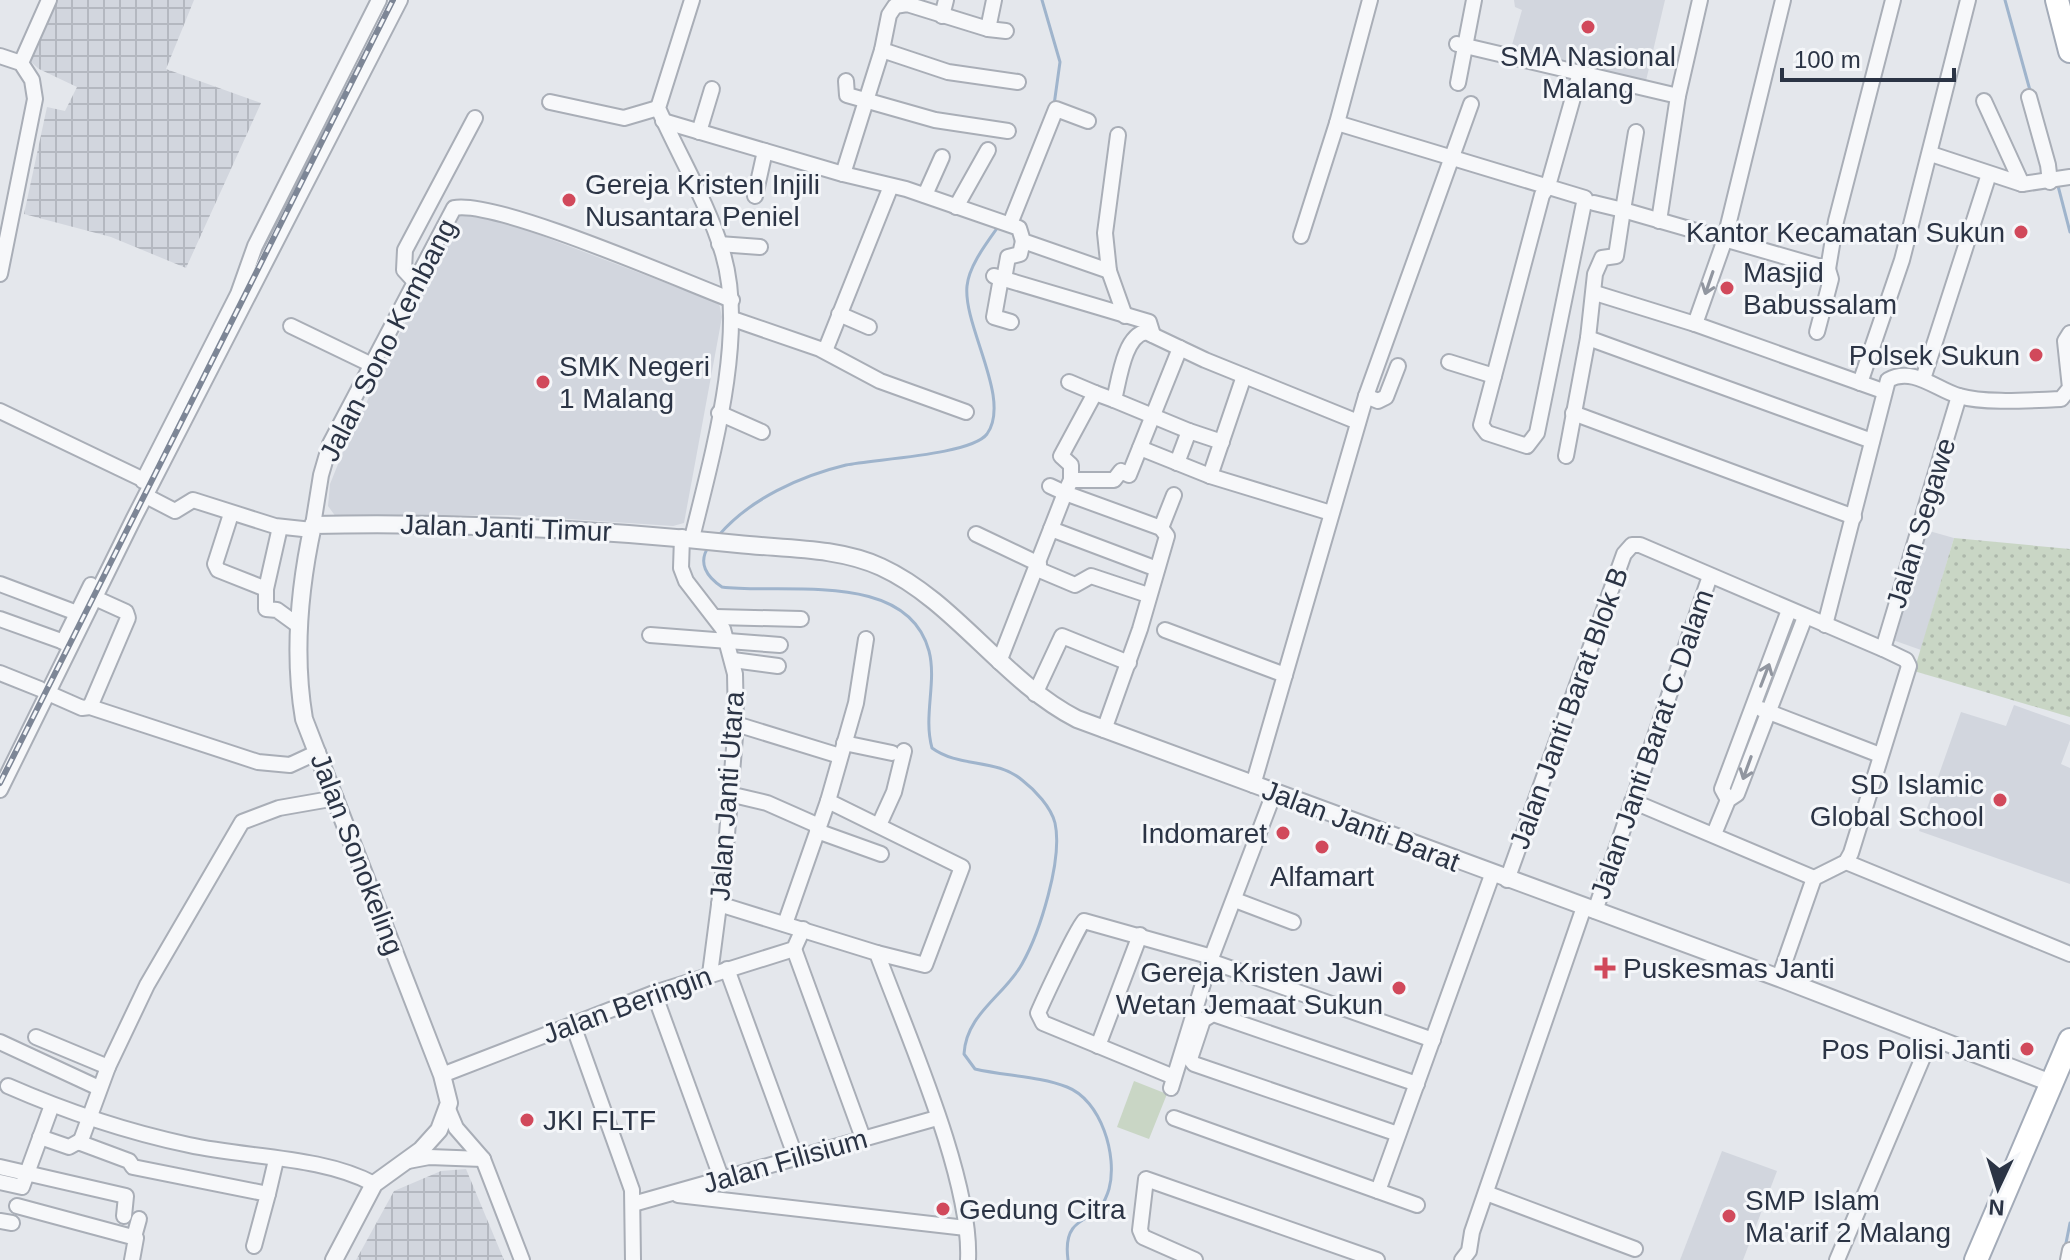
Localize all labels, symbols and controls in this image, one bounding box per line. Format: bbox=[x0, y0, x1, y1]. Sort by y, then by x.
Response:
marker: SMA Nasional Malang bbox=[1579, 18, 1597, 36]
scale bar bbox=[1782, 32, 1954, 82]
place label: SMA Nasional Malang bbox=[1500, 41, 1676, 104]
text: 100 m bbox=[1794, 46, 1861, 73]
place label: Gereja Kristen Injili Nusantara Peniel bbox=[585, 169, 820, 232]
marker: Gereja Kristen Injili Nusantara Peniel bbox=[560, 191, 578, 209]
street label: Jalan Sono Kembang bbox=[313, 214, 463, 466]
place label: Kantor Kecamatan Sukun bbox=[1686, 217, 2005, 248]
marker: Kantor Kecamatan Sukun bbox=[2012, 223, 2030, 241]
place label: Masjid Babussalam bbox=[1743, 257, 1897, 320]
one-way arrow bbox=[1701, 270, 1716, 295]
marker: Masjid Babussalam bbox=[1718, 279, 1736, 297]
place label: Polsek Sukun bbox=[1849, 340, 2020, 371]
marker: Polsek Sukun bbox=[2027, 346, 2045, 364]
place label: SMK Negeri 1 Malang bbox=[559, 351, 710, 414]
marker: SMK Negeri 1 Malang bbox=[534, 373, 552, 391]
street label: Jalan Segawe bbox=[1880, 434, 1962, 612]
street label: Jalan Janti Timur bbox=[400, 509, 612, 547]
street label: Jalan Janti Barat Blok B bbox=[1504, 563, 1634, 853]
street label: Jalan Janti Barat C Dalam bbox=[1584, 585, 1720, 903]
one-way arrow bbox=[1759, 663, 1773, 688]
street label: Jalan Janti Utara bbox=[704, 690, 750, 902]
street label: Jalan Sonokeling bbox=[304, 749, 410, 959]
one-way arrow bbox=[1739, 755, 1753, 780]
place label: SD Islamic Global School bbox=[1810, 769, 1984, 832]
street label: Jalan Janti Barat bbox=[1258, 774, 1464, 878]
marker: SD Islamic Global School bbox=[1991, 791, 2009, 809]
place label: Indomaret bbox=[1141, 818, 1267, 849]
marker: Indomaret bbox=[1274, 824, 1292, 842]
marker: Alfamart bbox=[1313, 838, 1331, 856]
place label: Alfamart bbox=[1270, 861, 1374, 892]
place label: Puskesmas Janti bbox=[1623, 953, 1835, 984]
place label: Gereja Kristen Jawi Wetan Jemaat Sukun bbox=[1116, 957, 1383, 1020]
marker: Puskesmas Janti bbox=[1594, 957, 1616, 979]
street label: Jalan Beringin bbox=[538, 960, 716, 1050]
marker: Gereja Kristen Jawi Wetan Jemaat Sukun bbox=[1390, 979, 1408, 997]
place label: Pos Polisi Janti bbox=[1821, 1034, 2011, 1065]
marker: Pos Polisi Janti bbox=[2018, 1040, 2036, 1058]
place label: JKI FLTF bbox=[543, 1105, 656, 1136]
marker: JKI FLTF bbox=[518, 1111, 536, 1129]
street label: Jalan Filisium bbox=[699, 1123, 871, 1199]
north arrow bbox=[1958, 1148, 2038, 1228]
place label: SMP Islam Ma'arif 2 Malang bbox=[1745, 1185, 1951, 1248]
place label: Gedung Citra bbox=[959, 1194, 1126, 1225]
text: N bbox=[1988, 1194, 2005, 1220]
marker: Gedung Citra bbox=[934, 1200, 952, 1218]
marker: SMP Islam Ma'arif 2 Malang bbox=[1720, 1207, 1738, 1225]

